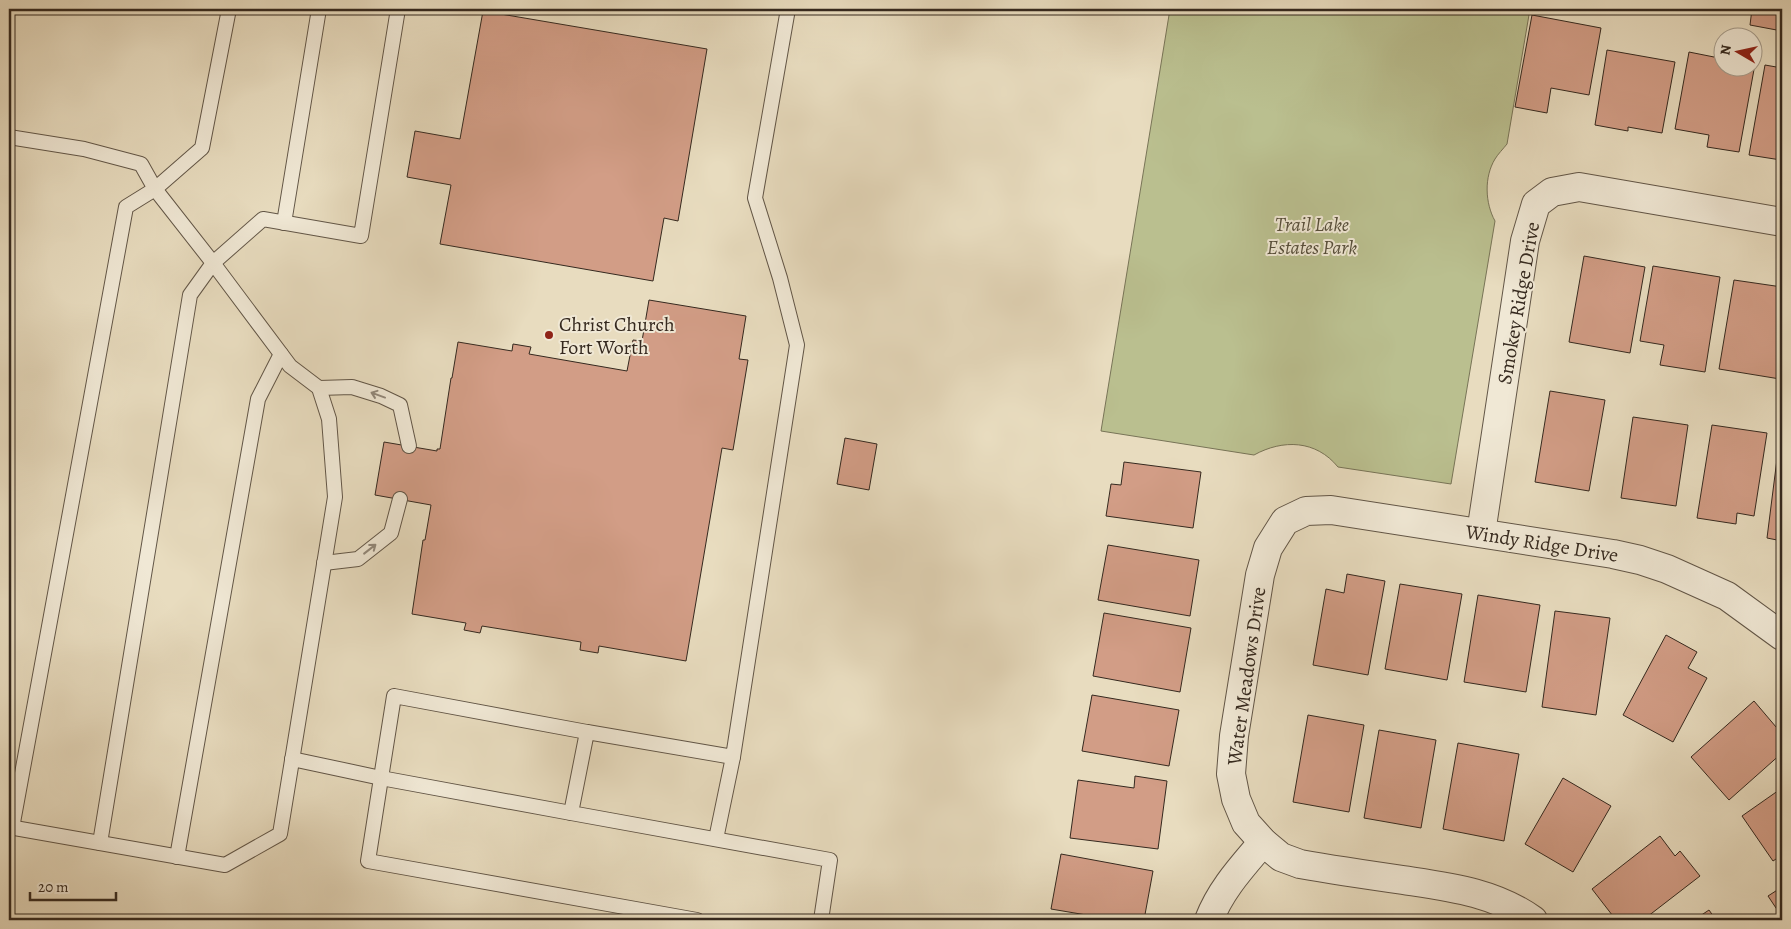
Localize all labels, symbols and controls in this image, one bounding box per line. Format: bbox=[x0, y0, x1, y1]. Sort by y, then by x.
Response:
north arrow bbox=[1714, 28, 1764, 78]
text: N bbox=[1715, 44, 1736, 57]
park label: Trail Lake Estates Park bbox=[1267, 211, 1357, 261]
street label: Smokey Ridge Drive bbox=[1491, 220, 1546, 386]
place label: Christ Church Fort Worth bbox=[559, 311, 675, 361]
marker: Christ Church Fort Worth bbox=[543, 329, 555, 341]
one-way arrow bbox=[371, 390, 386, 399]
street label: Windy Ridge Drive bbox=[1463, 518, 1620, 569]
one-way arrow bbox=[363, 544, 376, 555]
street label: Water Meadows Drive bbox=[1220, 585, 1272, 768]
scale bar bbox=[30, 869, 116, 901]
text: 20 m bbox=[38, 877, 69, 897]

